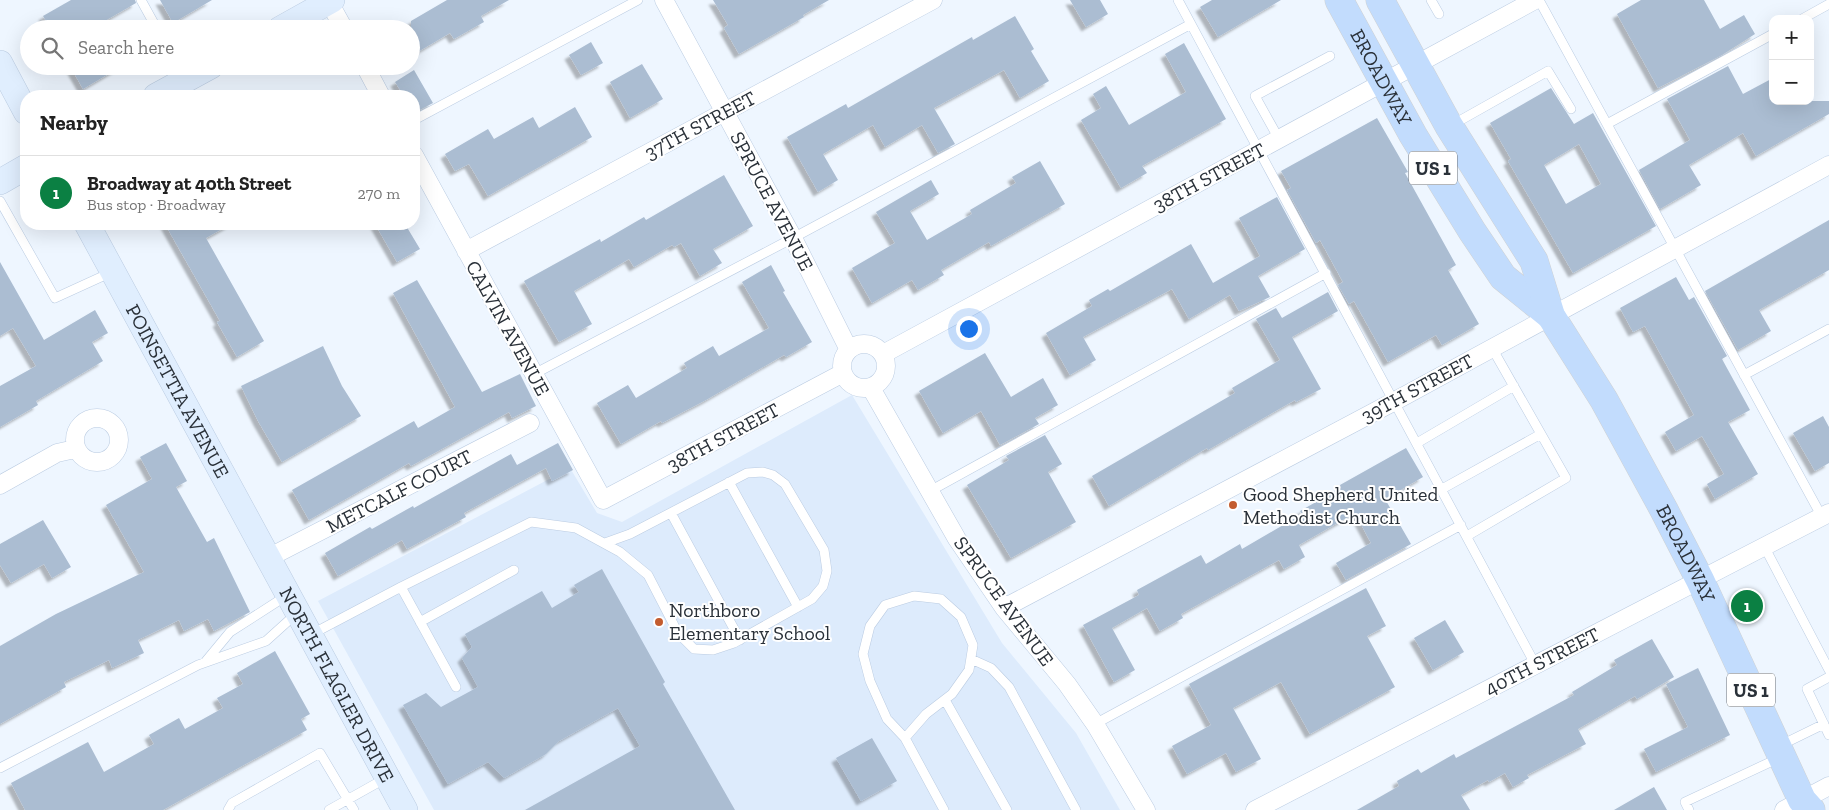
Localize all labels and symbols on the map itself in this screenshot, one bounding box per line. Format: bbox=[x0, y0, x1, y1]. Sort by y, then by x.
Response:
street label: BROADWAY bbox=[1345, 25, 1418, 130]
street label: 37TH STREET bbox=[640, 86, 760, 164]
street label: SPRUCE AVENUE bbox=[725, 127, 819, 275]
street label: 38TH STREET bbox=[1149, 137, 1269, 217]
road number: US 1 bbox=[1409, 152, 1457, 184]
street label: CALVIN AVENUE bbox=[461, 256, 555, 400]
street label: POINSETTIA AVENUE bbox=[121, 300, 234, 482]
your location bbox=[956, 316, 982, 342]
street label: 39TH STREET bbox=[1357, 348, 1477, 428]
street label: 38TH STREET bbox=[663, 397, 783, 477]
street label: METCALF COURT bbox=[322, 444, 476, 538]
place label: Good Shepherd United Methodist Church bbox=[1243, 482, 1438, 529]
marker: Good Shepherd United Methodist Church bbox=[1227, 499, 1239, 511]
street label: BROADWAY bbox=[1651, 501, 1721, 607]
street label: SPRUCE AVENUE bbox=[949, 532, 1059, 670]
street label: NORTH FLAGLER DRIVE bbox=[274, 583, 400, 786]
pin: 1 bbox=[1731, 587, 1763, 625]
place label: Northboro Elementary School bbox=[669, 598, 830, 645]
marker: Northboro Elementary School bbox=[653, 616, 665, 628]
street label: 40TH STREET bbox=[1481, 622, 1603, 700]
road number: US 1 bbox=[1727, 674, 1775, 706]

